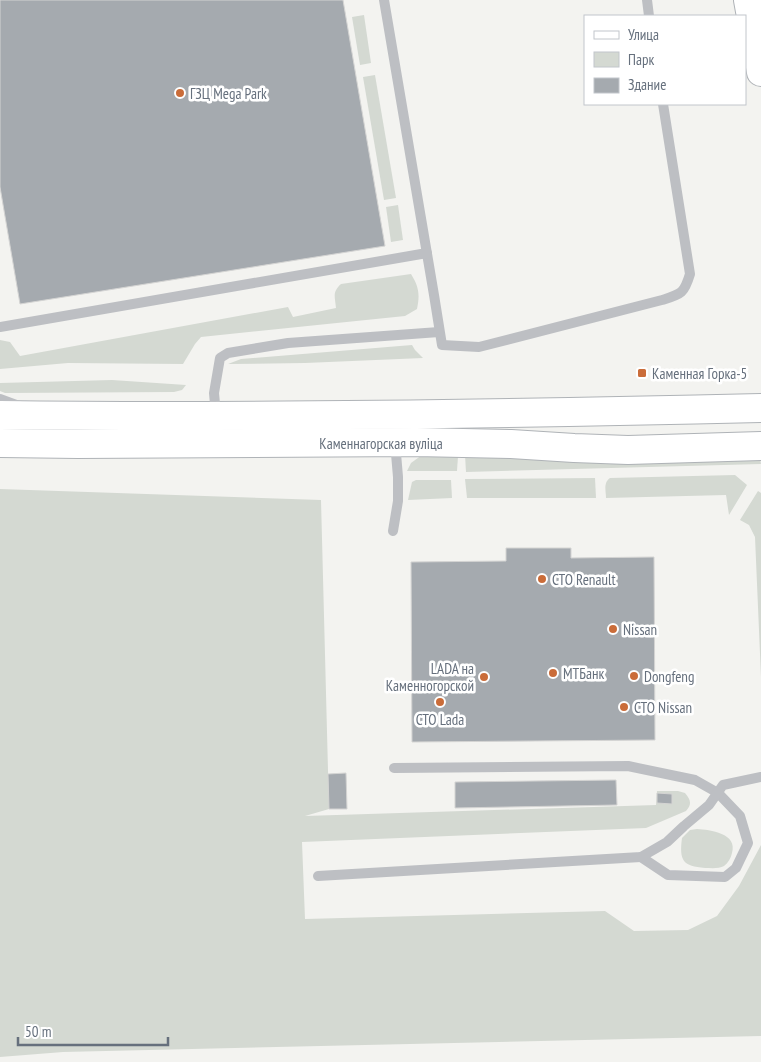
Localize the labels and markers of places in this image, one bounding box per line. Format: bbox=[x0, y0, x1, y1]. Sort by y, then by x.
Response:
place label: ГЗЦ Mega Park bbox=[190, 84, 267, 103]
marker: ГЗЦ Mega Park bbox=[174, 87, 186, 99]
place label: Каменная Горка-5 bbox=[652, 364, 747, 383]
marker: Каменная Горка-5 bbox=[636, 367, 648, 379]
place label: СТО Renault bbox=[552, 570, 616, 589]
marker: СТО Renault bbox=[536, 573, 548, 585]
place label: Nissan bbox=[623, 620, 657, 639]
marker: Nissan bbox=[607, 623, 619, 635]
place label: LADA на Каменногорской bbox=[386, 659, 474, 695]
place label: МТБанк bbox=[563, 664, 604, 683]
marker: МТБанк bbox=[547, 667, 559, 679]
place label: Dongfeng bbox=[644, 667, 694, 686]
marker: Dongfeng bbox=[628, 670, 640, 682]
marker: LADA на Каменногорской bbox=[478, 671, 490, 683]
marker: СТО Lada bbox=[434, 696, 446, 708]
place label: СТО Nissan bbox=[634, 698, 692, 717]
marker: СТО Nissan bbox=[618, 701, 630, 713]
place label: СТО Lada bbox=[416, 710, 464, 729]

